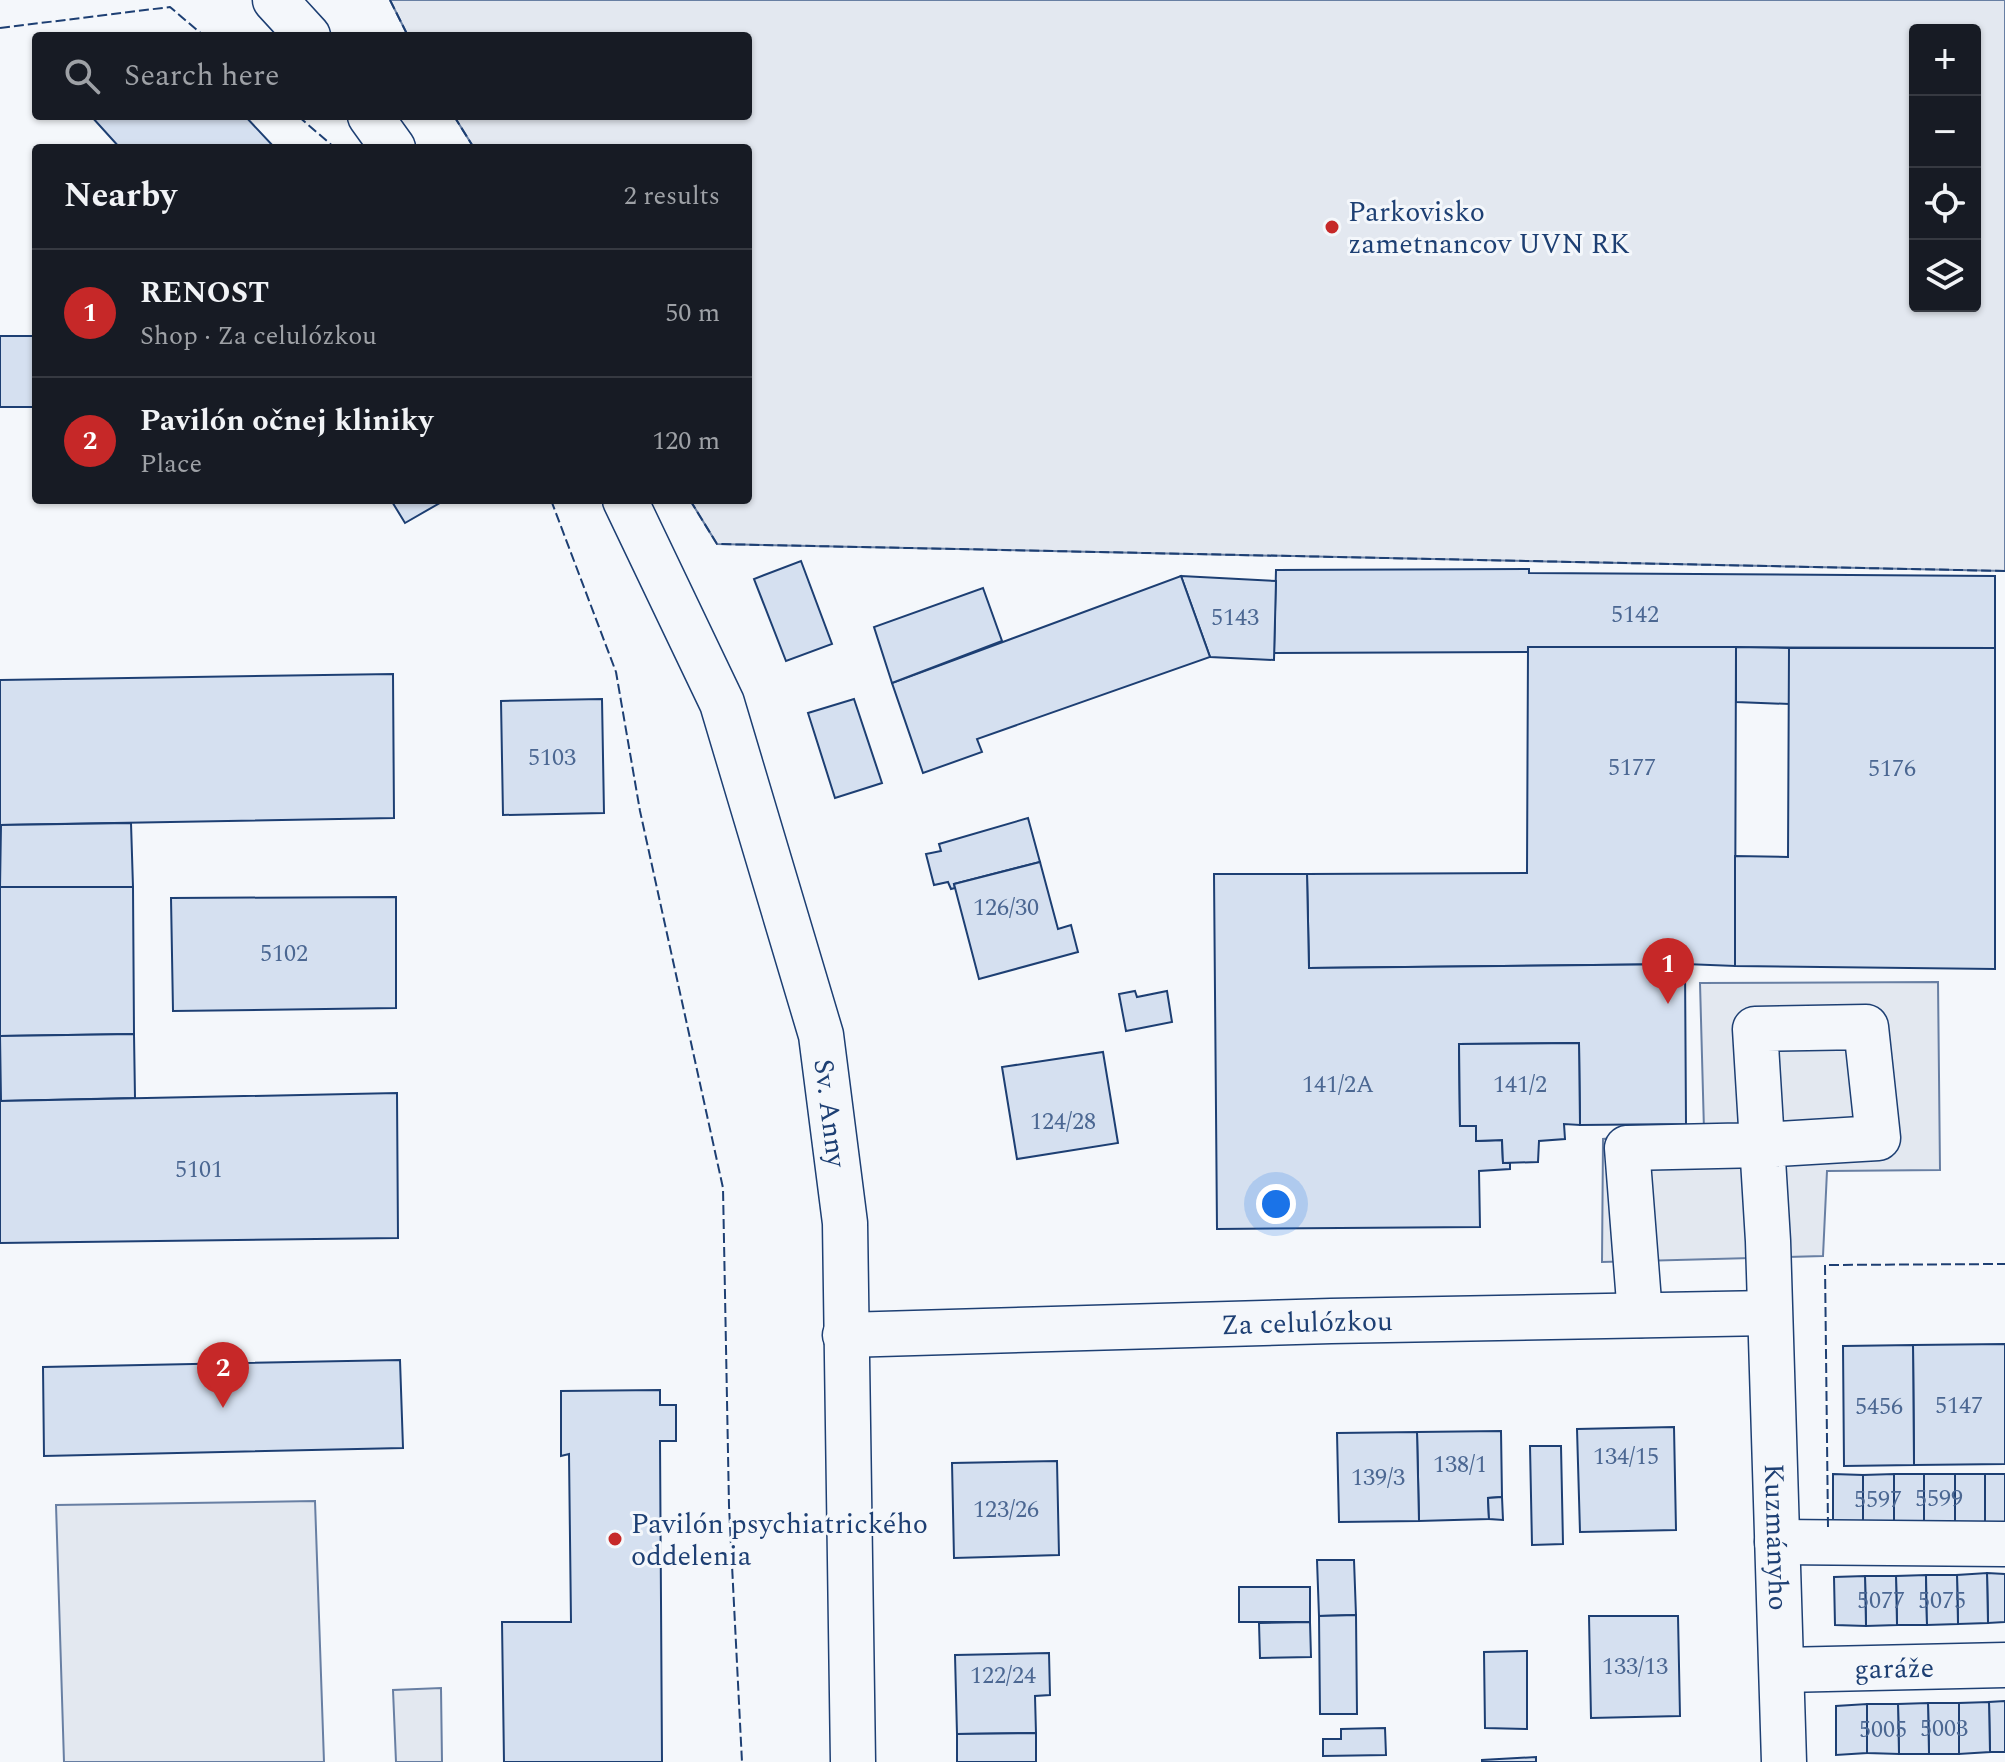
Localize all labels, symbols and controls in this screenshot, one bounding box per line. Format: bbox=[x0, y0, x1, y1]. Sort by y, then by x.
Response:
map controls bbox=[1909, 24, 1981, 312]
button: + bbox=[1909, 24, 1981, 96]
search box bbox=[32, 32, 752, 120]
text: Search here bbox=[124, 53, 280, 99]
icon: search bbox=[60, 54, 104, 98]
button: − bbox=[1909, 96, 1981, 168]
button: locate bbox=[1909, 168, 1981, 240]
text: Nearby bbox=[64, 170, 177, 222]
text: 2 results bbox=[624, 176, 720, 216]
place label: Parkovisko zametnancov UVN RK bbox=[1348, 191, 1630, 266]
marker: Parkovisko zametnancov UVN RK bbox=[1323, 218, 1341, 236]
button: layers bbox=[1909, 240, 1981, 312]
text: RENOST bbox=[140, 270, 269, 316]
text: 1 bbox=[83, 293, 97, 333]
text: 50 m bbox=[665, 293, 720, 333]
text: Shop · Za celulózkou bbox=[140, 316, 377, 356]
text: Pavilón očnej kliniky bbox=[140, 398, 433, 444]
text: 2 bbox=[83, 421, 97, 461]
text: 120 m bbox=[652, 421, 720, 461]
text: Place bbox=[140, 444, 202, 484]
house number: 5142 bbox=[1611, 597, 1659, 633]
house number: 5143 bbox=[1211, 600, 1259, 636]
house number: 5103 bbox=[528, 740, 576, 776]
house number: 5177 bbox=[1608, 750, 1656, 786]
house number: 5176 bbox=[1868, 751, 1916, 787]
house number: 126/30 bbox=[973, 890, 1039, 926]
house number: 5102 bbox=[260, 936, 308, 972]
pin: 1 bbox=[1642, 938, 1694, 1004]
street label: Sv. Anny bbox=[801, 1056, 858, 1171]
house number: 141/2A bbox=[1302, 1067, 1374, 1103]
house number: 141/2 bbox=[1493, 1067, 1547, 1103]
house number: 124/28 bbox=[1030, 1104, 1096, 1140]
house number: 5101 bbox=[175, 1152, 223, 1188]
your location bbox=[1256, 1184, 1296, 1224]
street label: Za celulózkou bbox=[1220, 1300, 1393, 1347]
pin: 2 bbox=[197, 1342, 249, 1408]
house number: 5147 bbox=[1935, 1388, 1983, 1424]
house number: 5456 bbox=[1855, 1389, 1903, 1425]
house number: 134/15 bbox=[1593, 1439, 1659, 1475]
house number: 138/1 bbox=[1433, 1447, 1487, 1483]
house number: 139/3 bbox=[1351, 1460, 1405, 1496]
street label: Kuzmányho bbox=[1752, 1463, 1799, 1611]
house number: 5599 bbox=[1915, 1481, 1963, 1517]
house number: 5597 bbox=[1854, 1482, 1902, 1518]
house number: 123/26 bbox=[973, 1492, 1039, 1528]
place label: Pavilón psychiatrického oddelenia bbox=[631, 1503, 928, 1578]
marker: Pavilón psychiatrického oddelenia bbox=[606, 1530, 624, 1548]
house number: 5077 bbox=[1857, 1583, 1905, 1619]
house number: 5075 bbox=[1918, 1583, 1966, 1619]
street label: garáže bbox=[1853, 1647, 1935, 1691]
house number: 133/13 bbox=[1602, 1649, 1668, 1685]
house number: 122/24 bbox=[970, 1658, 1036, 1694]
house number: 5003 bbox=[1920, 1711, 1968, 1747]
house number: 5005 bbox=[1859, 1712, 1907, 1748]

